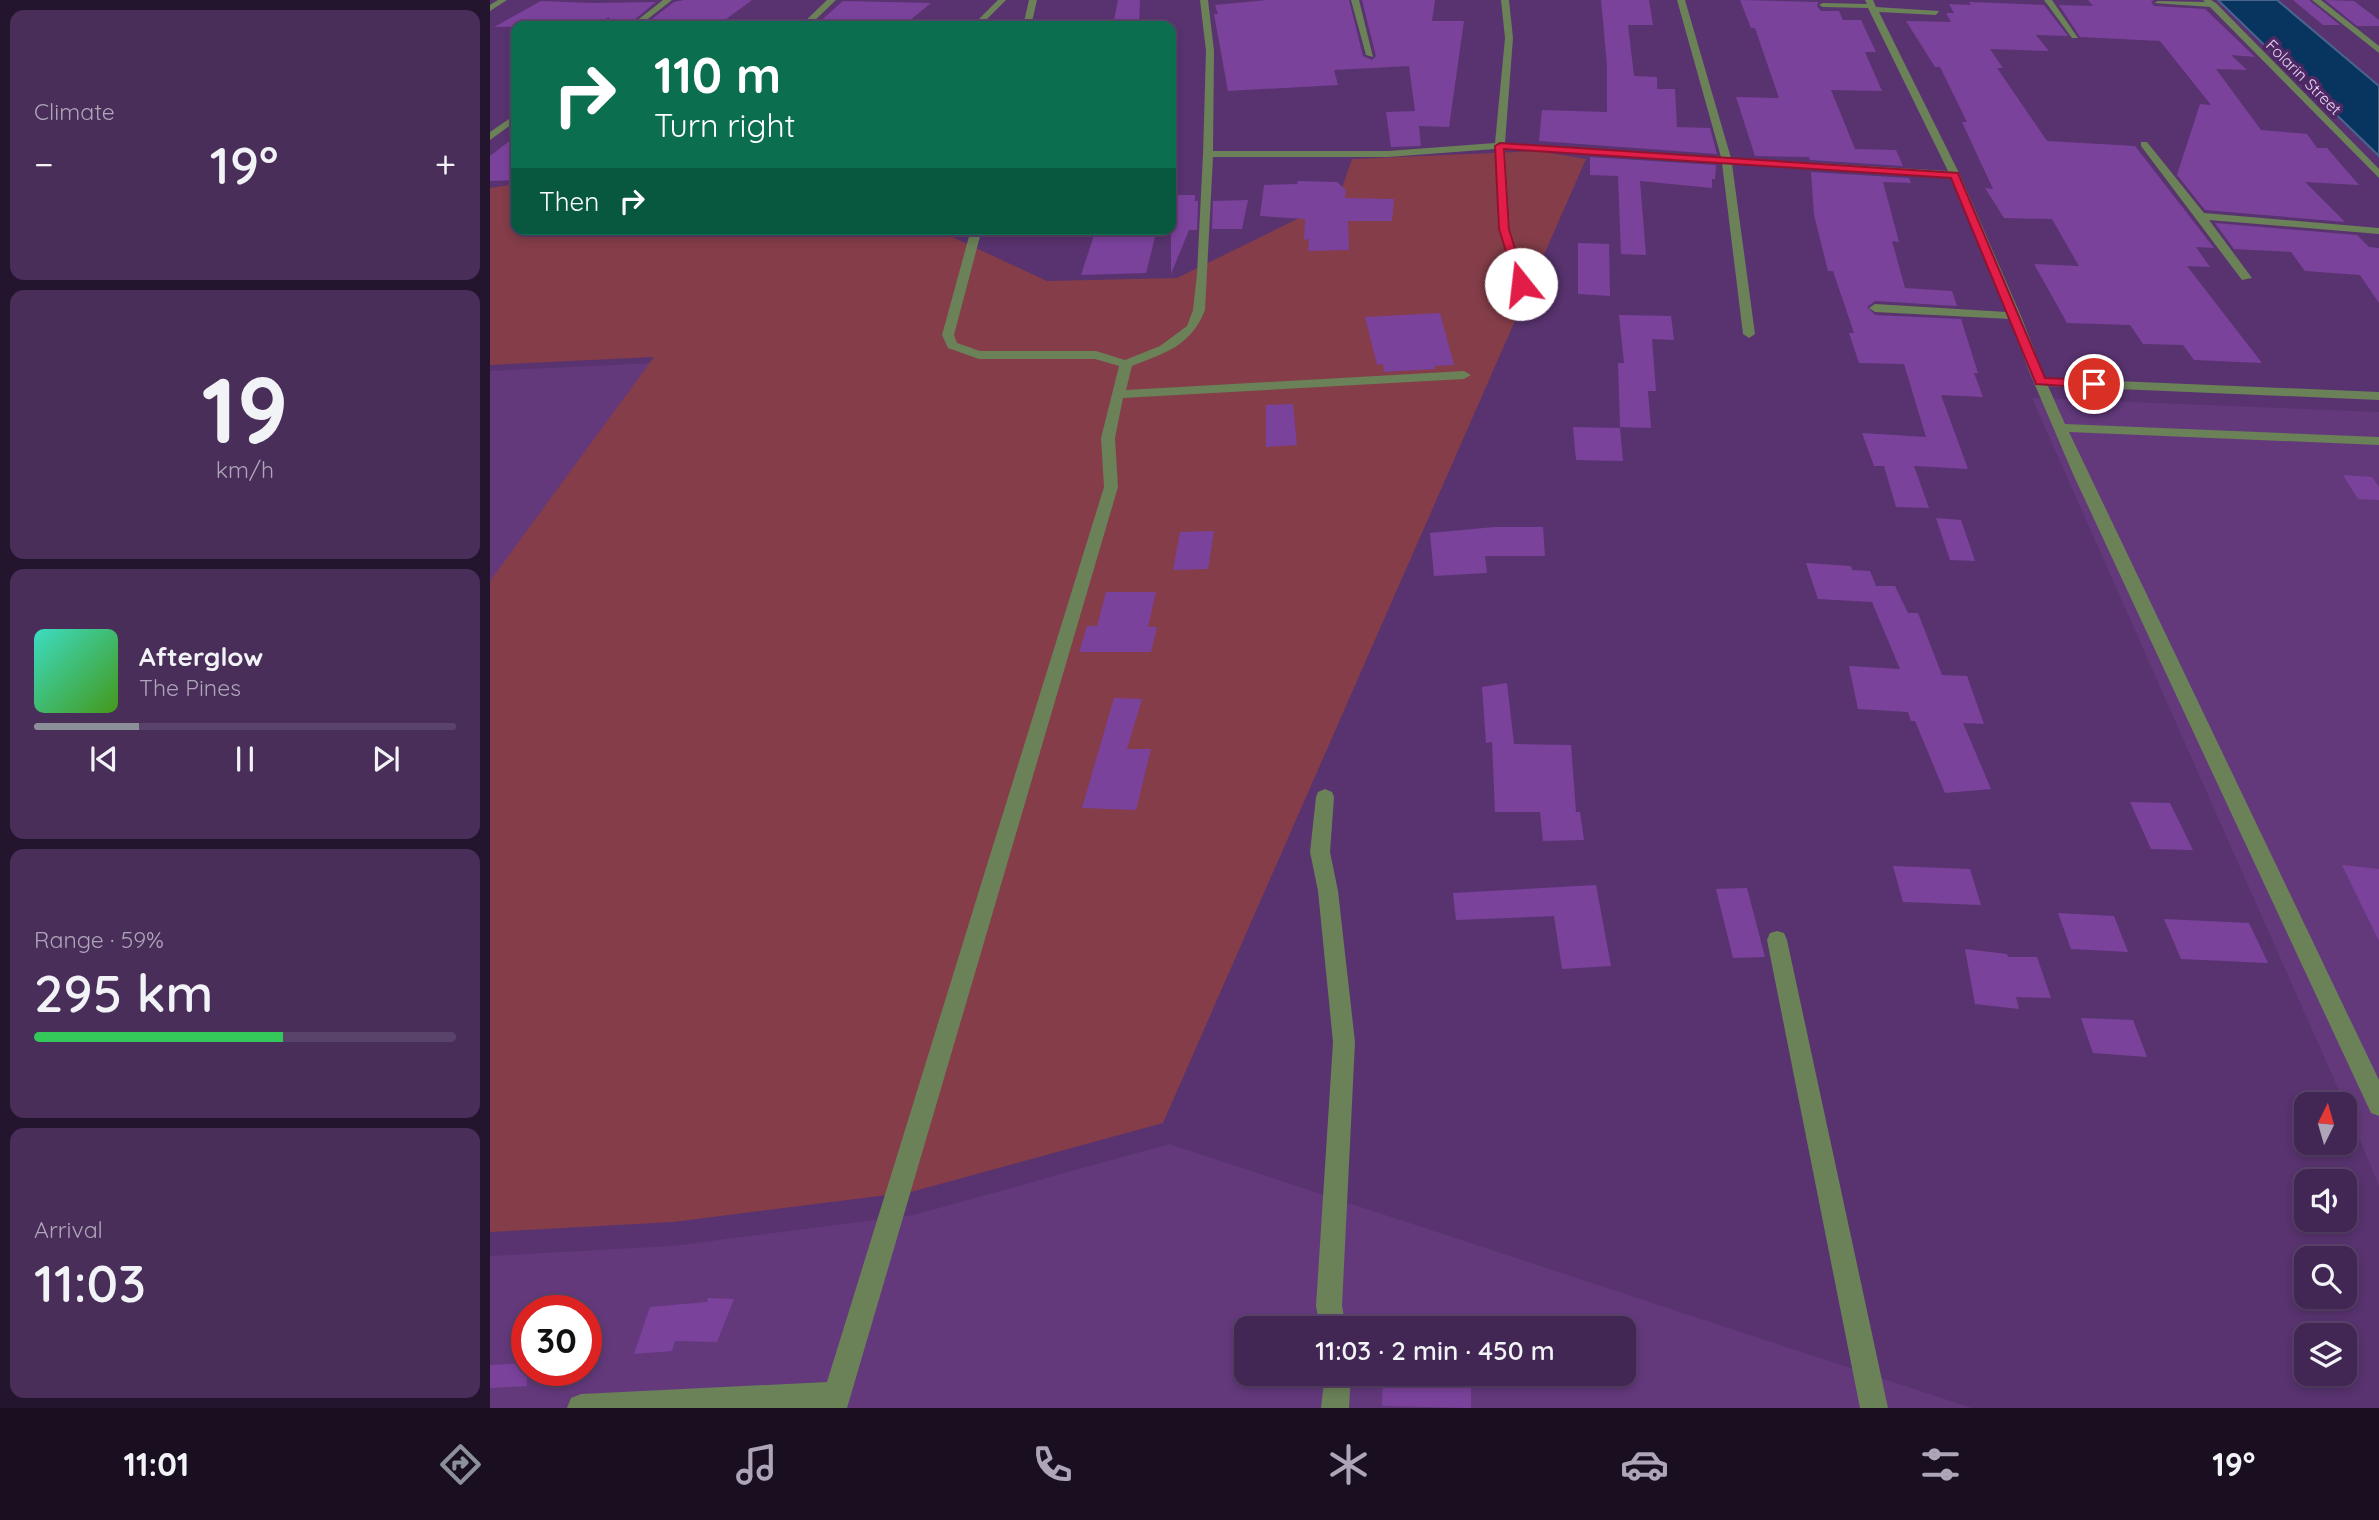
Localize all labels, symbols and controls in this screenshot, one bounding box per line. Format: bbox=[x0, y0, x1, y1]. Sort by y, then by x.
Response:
street label: Folarin Street bbox=[2262, 35, 2346, 119]
text: 110 m bbox=[654, 44, 781, 105]
icon: right bbox=[539, 49, 630, 140]
text: Climate bbox=[34, 97, 115, 126]
text: Turn right bbox=[654, 105, 795, 145]
text: 19° bbox=[210, 132, 279, 197]
text: − bbox=[34, 140, 54, 188]
text: + bbox=[435, 140, 456, 188]
icon: right bbox=[613, 182, 651, 220]
text: Then bbox=[539, 185, 599, 218]
position arrow bbox=[1484, 247, 1558, 321]
text: 19 bbox=[201, 352, 289, 466]
pin bbox=[2064, 354, 2124, 414]
icon: arrive bbox=[2075, 365, 2113, 403]
text: km/h bbox=[216, 455, 274, 484]
text: Afterglow bbox=[139, 640, 263, 673]
text: The Pines bbox=[139, 673, 241, 702]
icon: previous bbox=[85, 740, 123, 778]
icon: pause bbox=[226, 740, 264, 778]
icon: next bbox=[367, 740, 405, 778]
text: Range · 59% bbox=[34, 925, 164, 954]
text: 295 km bbox=[34, 960, 213, 1025]
north arrow bbox=[2294, 1092, 2357, 1155]
map controls bbox=[2294, 1092, 2357, 1386]
button: sound bbox=[2294, 1169, 2357, 1232]
text: Arrival bbox=[34, 1215, 103, 1244]
button: search bbox=[2294, 1246, 2357, 1309]
text: 11:03 bbox=[34, 1250, 146, 1315]
speed limit sign: 30 bbox=[511, 1295, 602, 1386]
button: layers bbox=[2294, 1323, 2357, 1386]
text: 11:03 · 2 min · 450 m bbox=[1315, 1334, 1555, 1367]
icon: directions bbox=[436, 1440, 485, 1489]
icon: music bbox=[732, 1440, 781, 1489]
icon: phone bbox=[1028, 1440, 1077, 1489]
icon: climate bbox=[1324, 1440, 1373, 1489]
icon: car bbox=[1620, 1440, 1669, 1489]
icon: filters bbox=[1916, 1440, 1965, 1489]
text: 11:01 bbox=[124, 1444, 189, 1484]
text: 19° bbox=[2212, 1444, 2255, 1484]

